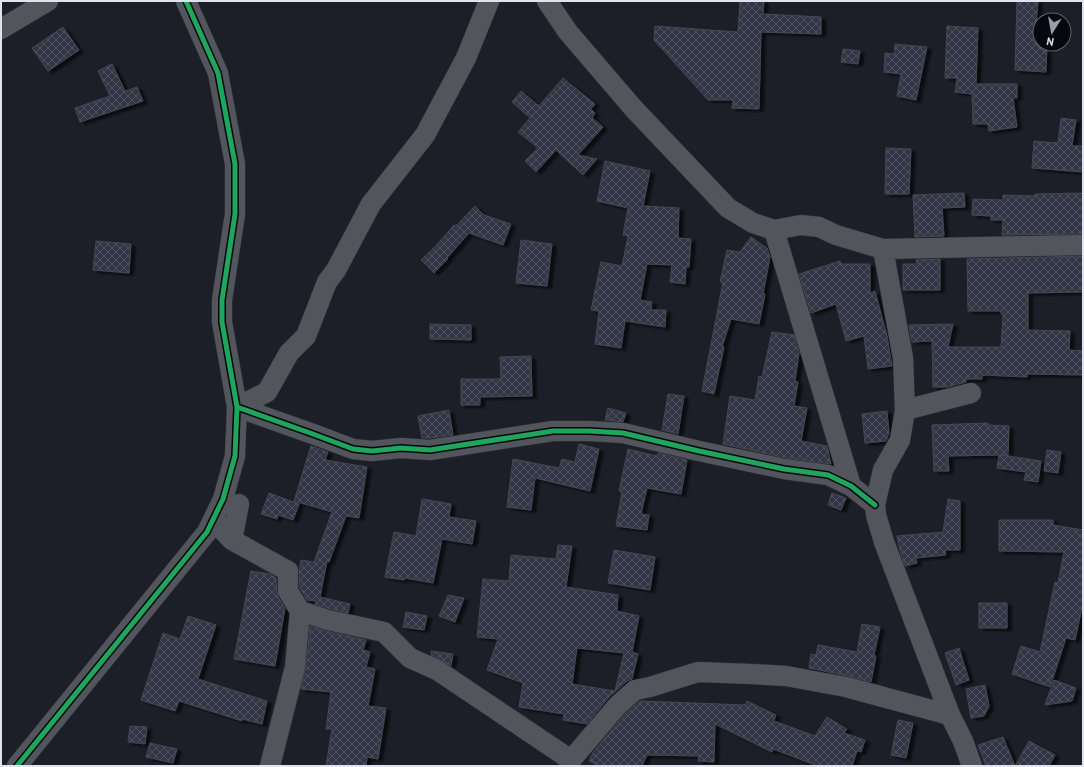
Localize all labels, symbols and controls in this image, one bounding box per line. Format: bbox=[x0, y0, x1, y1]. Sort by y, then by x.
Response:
north arrow bbox=[1032, 12, 1072, 52]
text: N bbox=[1045, 34, 1055, 49]

